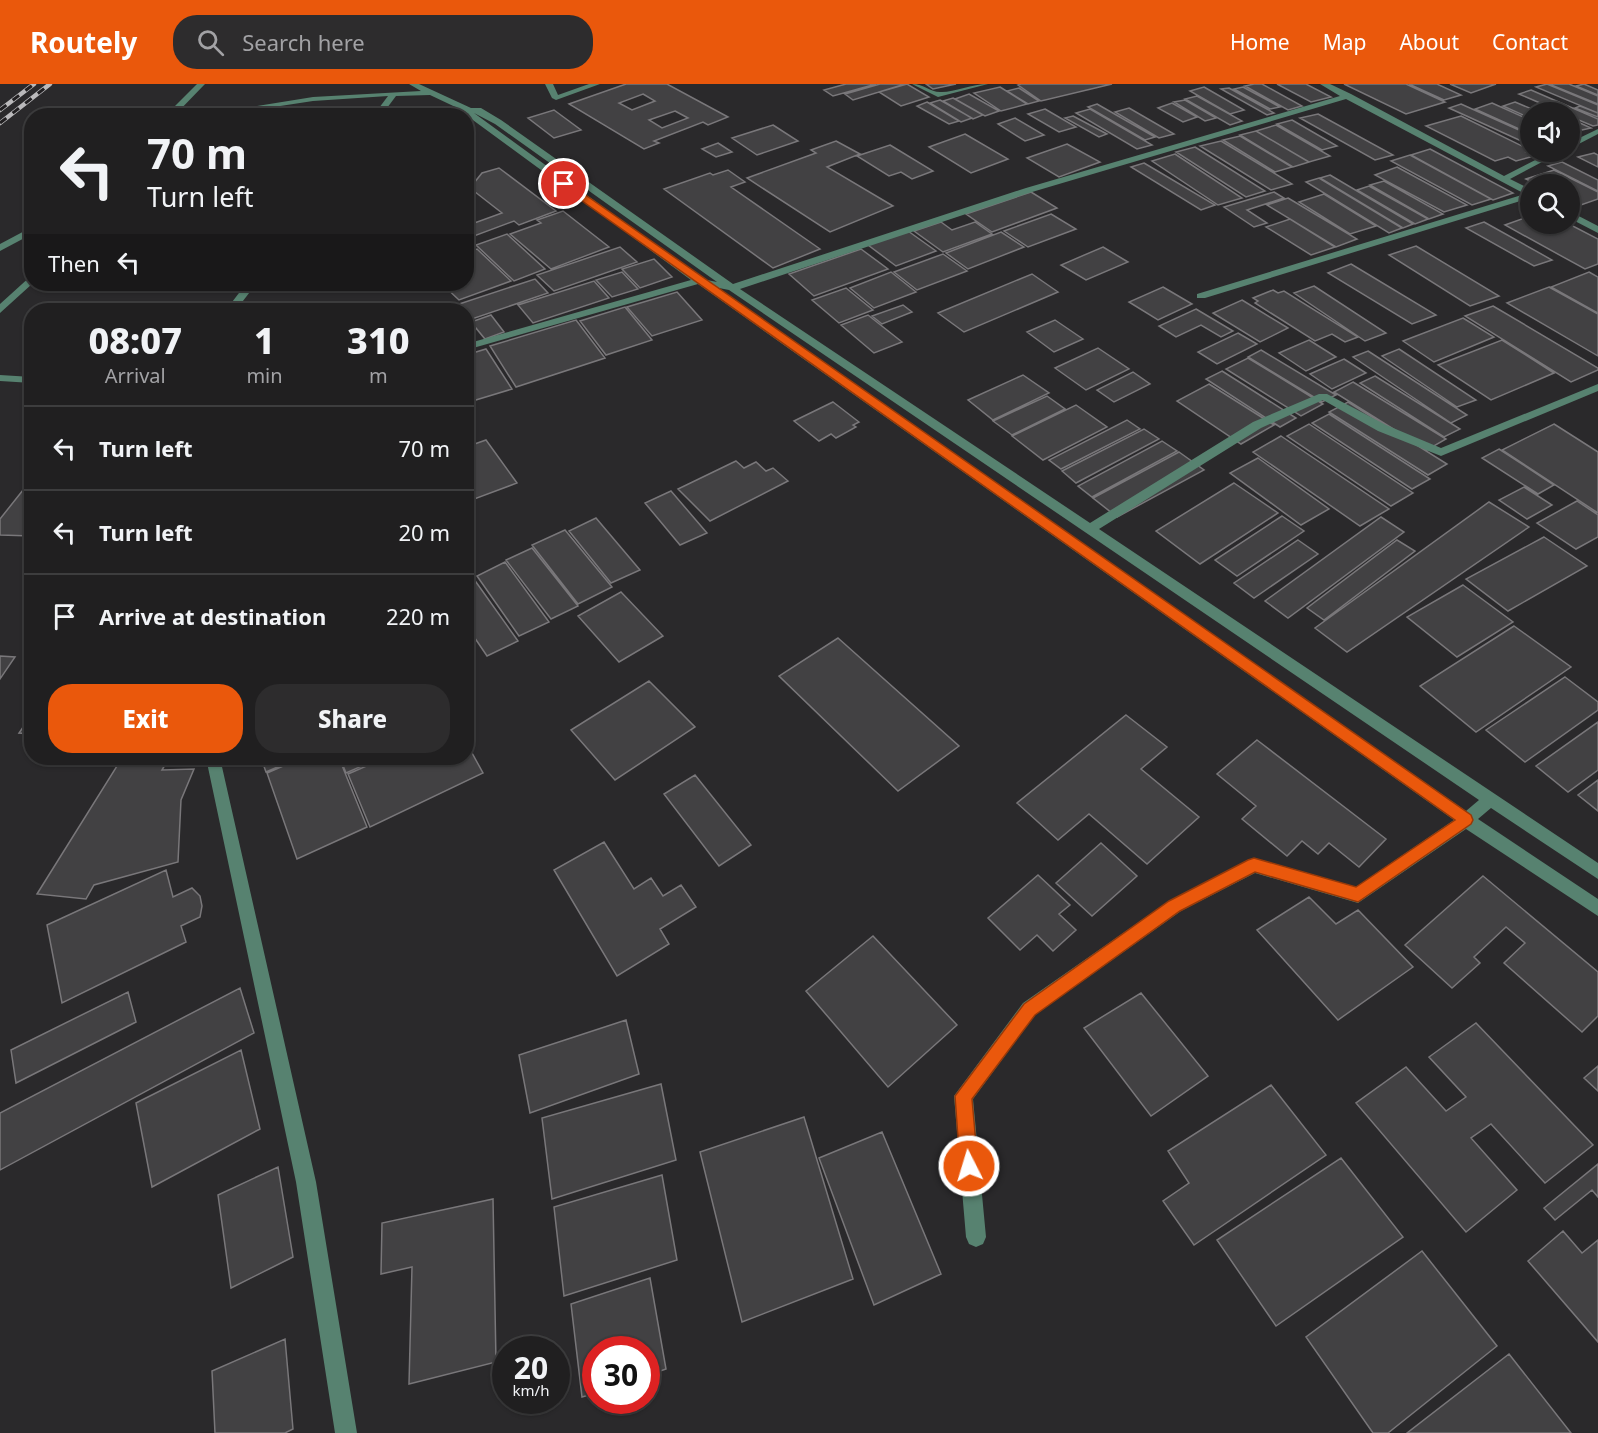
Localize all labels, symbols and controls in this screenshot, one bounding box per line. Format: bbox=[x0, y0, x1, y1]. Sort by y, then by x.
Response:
search box bbox=[173, 15, 593, 69]
text: Routely bbox=[30, 23, 137, 61]
icon: search bbox=[194, 26, 227, 59]
text: Search here bbox=[242, 27, 365, 57]
text: Home bbox=[1230, 28, 1290, 56]
text: Map bbox=[1323, 28, 1366, 56]
text: About bbox=[1399, 28, 1459, 56]
text: Contact bbox=[1492, 28, 1568, 56]
map controls bbox=[1520, 102, 1580, 234]
button: sound bbox=[1520, 102, 1580, 162]
text: 70 m bbox=[147, 124, 247, 181]
icon: left bbox=[48, 132, 126, 210]
pin bbox=[538, 158, 589, 209]
icon: arrive bbox=[547, 167, 580, 200]
button: search bbox=[1520, 174, 1580, 234]
text: Turn left bbox=[147, 178, 253, 215]
icon: left bbox=[112, 246, 145, 279]
text: Then bbox=[48, 248, 100, 278]
text: 08:07 bbox=[88, 316, 182, 365]
text: 1 bbox=[254, 316, 275, 365]
text: 310 bbox=[347, 316, 410, 365]
text: Arrival bbox=[105, 362, 166, 389]
text: min bbox=[246, 362, 283, 389]
text: m bbox=[369, 362, 388, 389]
icon: left bbox=[48, 432, 81, 465]
text: Turn left bbox=[99, 433, 193, 463]
text: 70 m bbox=[399, 433, 450, 463]
icon: left bbox=[48, 516, 81, 549]
text: Turn left bbox=[99, 517, 193, 547]
text: 20 m bbox=[399, 517, 450, 547]
icon: arrive bbox=[48, 600, 81, 633]
text: Arrive at destination bbox=[99, 601, 326, 631]
text: 220 m bbox=[386, 601, 450, 631]
button: Exit bbox=[48, 684, 243, 753]
button: Share bbox=[255, 684, 450, 753]
position arrow bbox=[937, 1134, 1001, 1198]
speed limit sign: 30 bbox=[582, 1336, 660, 1414]
text: 20 bbox=[514, 1347, 548, 1388]
text: km/h bbox=[513, 1380, 549, 1400]

